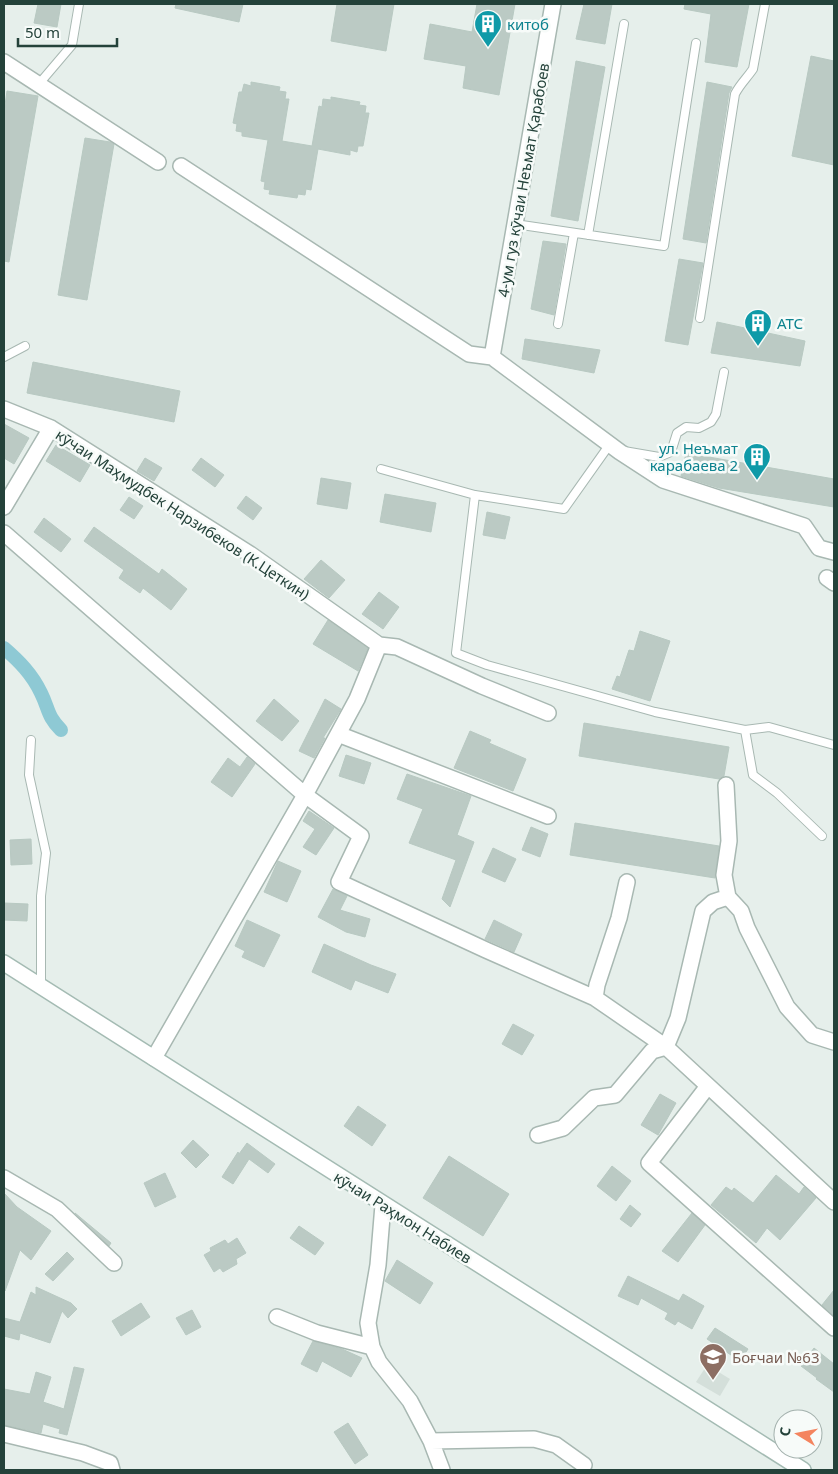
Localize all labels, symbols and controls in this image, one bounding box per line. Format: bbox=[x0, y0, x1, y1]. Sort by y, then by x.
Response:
building icon: китоб bbox=[473, 9, 503, 48]
place label: китоб bbox=[507, 14, 549, 34]
scale bar bbox=[18, 15, 116, 47]
text: 50 m bbox=[25, 22, 60, 42]
street label: 4-ум гуз кӯчаи Неъмат Қарабоев bbox=[493, 61, 553, 299]
building icon: АТС bbox=[743, 308, 773, 347]
place label: АТС bbox=[777, 313, 803, 333]
street label: кӯчаи Маҳмудбек Нарзибеков (К.Цеткин) bbox=[52, 424, 314, 604]
place label: ул. Неъмат карабаева 2 bbox=[650, 438, 738, 475]
building icon: ул. Неъмат карабаева 2 bbox=[742, 442, 772, 481]
street label: кӯчаи Раҳмон Набиев bbox=[330, 1166, 476, 1268]
school or university icon: Боғчаи №63 bbox=[698, 1342, 728, 1381]
place label: Боғчаи №63 bbox=[732, 1347, 819, 1367]
north arrow bbox=[773, 1409, 823, 1459]
text: С bbox=[775, 1426, 795, 1438]

